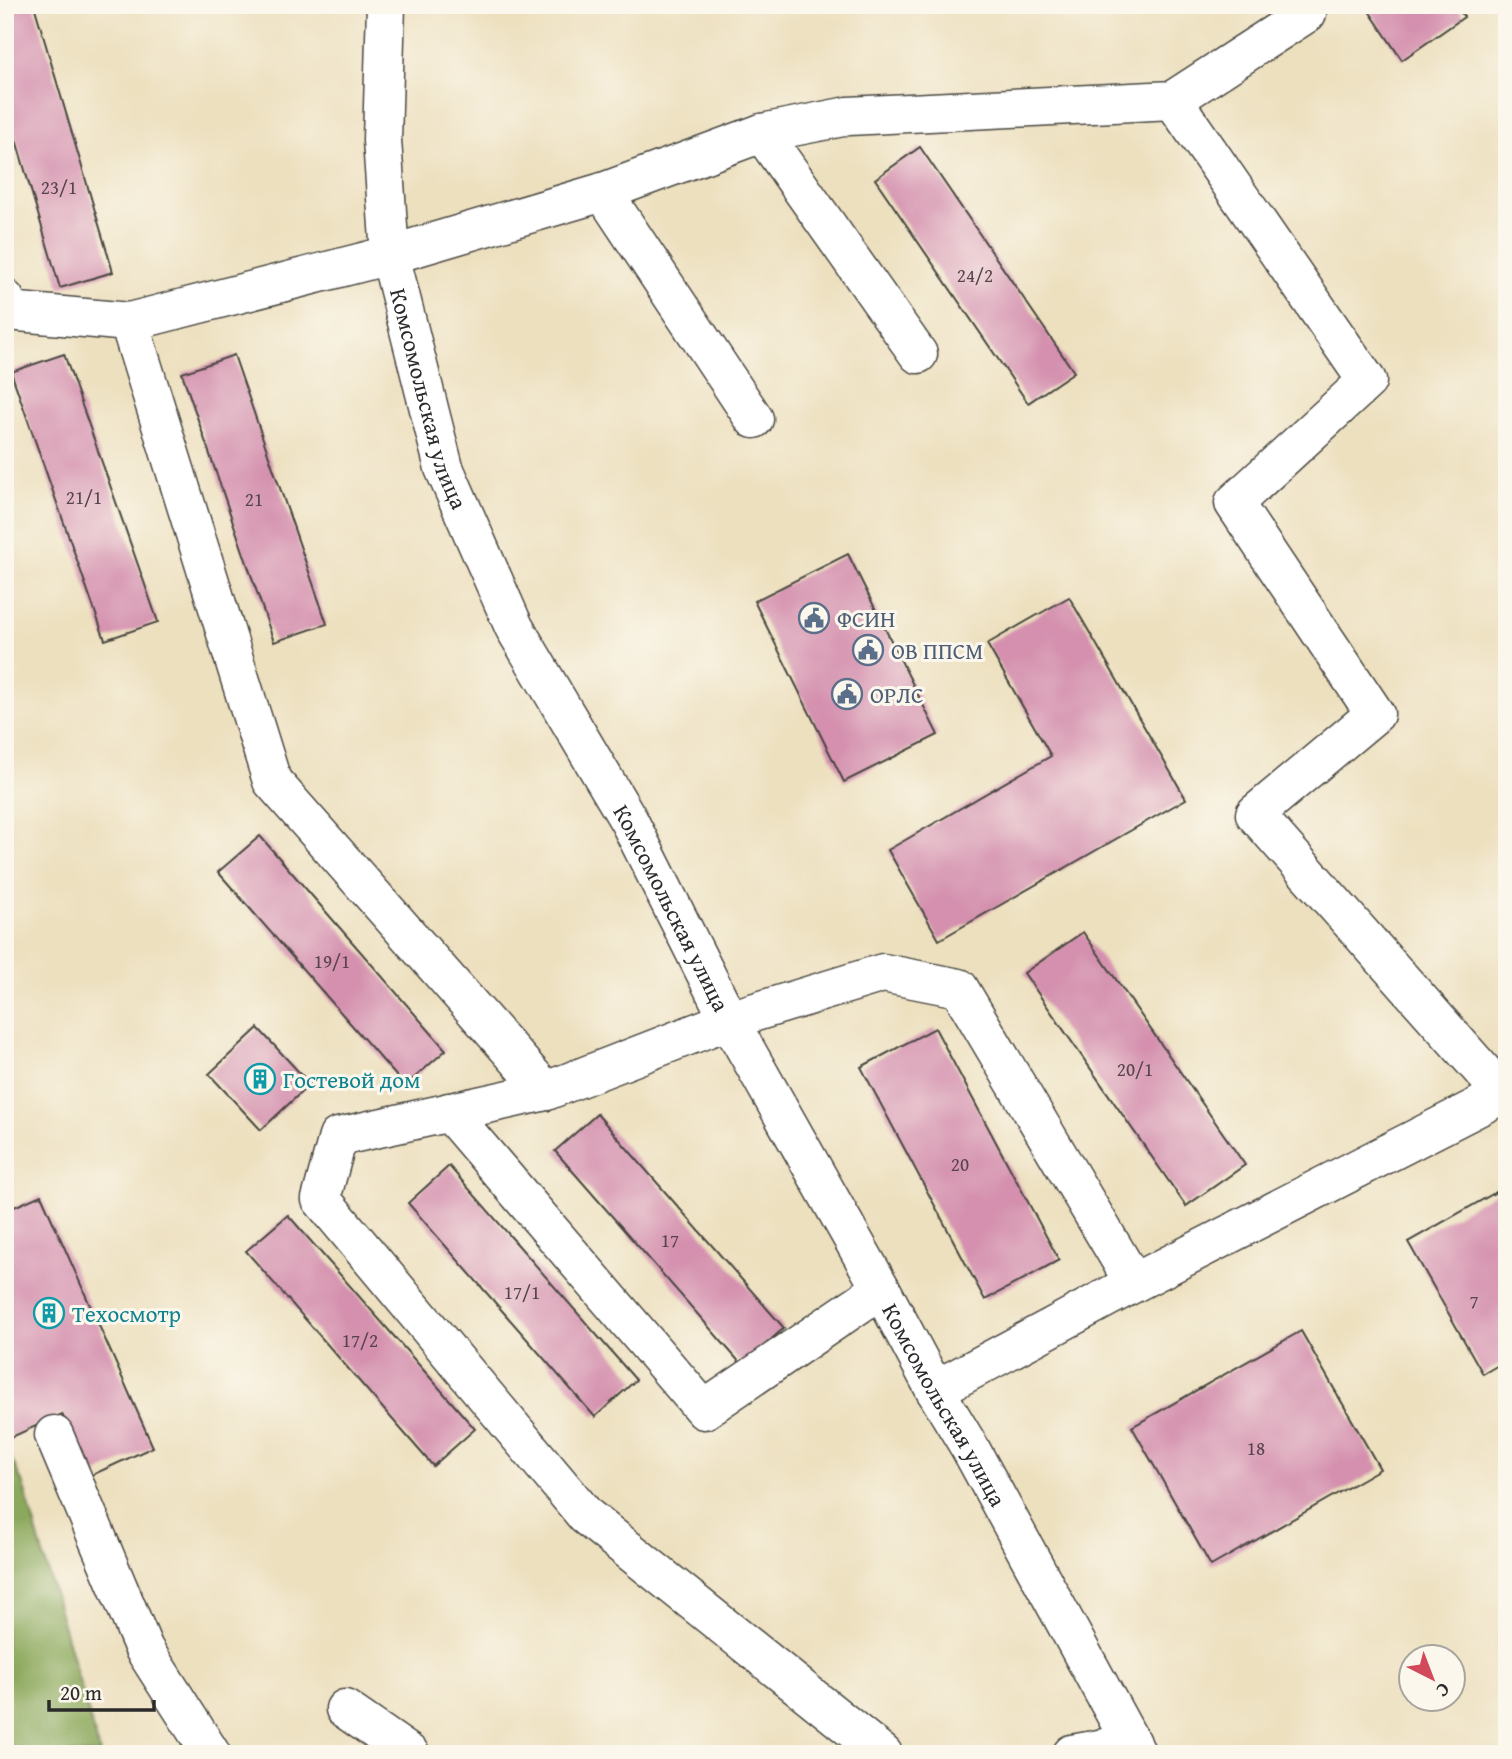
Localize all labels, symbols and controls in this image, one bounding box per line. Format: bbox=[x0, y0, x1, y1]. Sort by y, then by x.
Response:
house number: 23/1 bbox=[41, 173, 77, 201]
house number: 24/2 bbox=[957, 261, 993, 289]
street label: Комсомольская улица bbox=[383, 285, 476, 514]
house number: 21/1 bbox=[66, 483, 102, 511]
house number: 21 bbox=[245, 485, 263, 513]
public building icon: ФСИН bbox=[797, 601, 831, 635]
place label: ФСИН bbox=[837, 602, 895, 635]
public building icon: ОВ ППСМ bbox=[851, 633, 885, 667]
place label: ОВ ППСМ bbox=[891, 634, 983, 667]
public building icon: ОРЛС bbox=[830, 677, 864, 711]
place label: ОРЛС bbox=[870, 678, 923, 711]
street label: Комсомольская улица bbox=[606, 798, 738, 1017]
house number: 19/1 bbox=[314, 947, 350, 975]
house number: 20/1 bbox=[1117, 1055, 1153, 1083]
building icon: Гостевой дом bbox=[243, 1062, 277, 1096]
place label: Гостевой дом bbox=[283, 1063, 420, 1096]
house number: 20 bbox=[951, 1150, 969, 1178]
house number: 17 bbox=[661, 1226, 679, 1254]
house number: 17/1 bbox=[504, 1278, 540, 1306]
house number: 7 bbox=[1469, 1287, 1479, 1315]
building icon: Техосмотр bbox=[32, 1296, 66, 1330]
place label: Техосмотр bbox=[72, 1297, 181, 1330]
street label: Комсомольская улица bbox=[875, 1297, 1015, 1512]
house number: 17/2 bbox=[342, 1326, 378, 1354]
house number: 18 bbox=[1247, 1434, 1265, 1462]
north arrow bbox=[1396, 1644, 1466, 1714]
scale bar bbox=[49, 1668, 154, 1712]
text: 20 m bbox=[60, 1677, 102, 1708]
text: С bbox=[1430, 1677, 1457, 1705]

